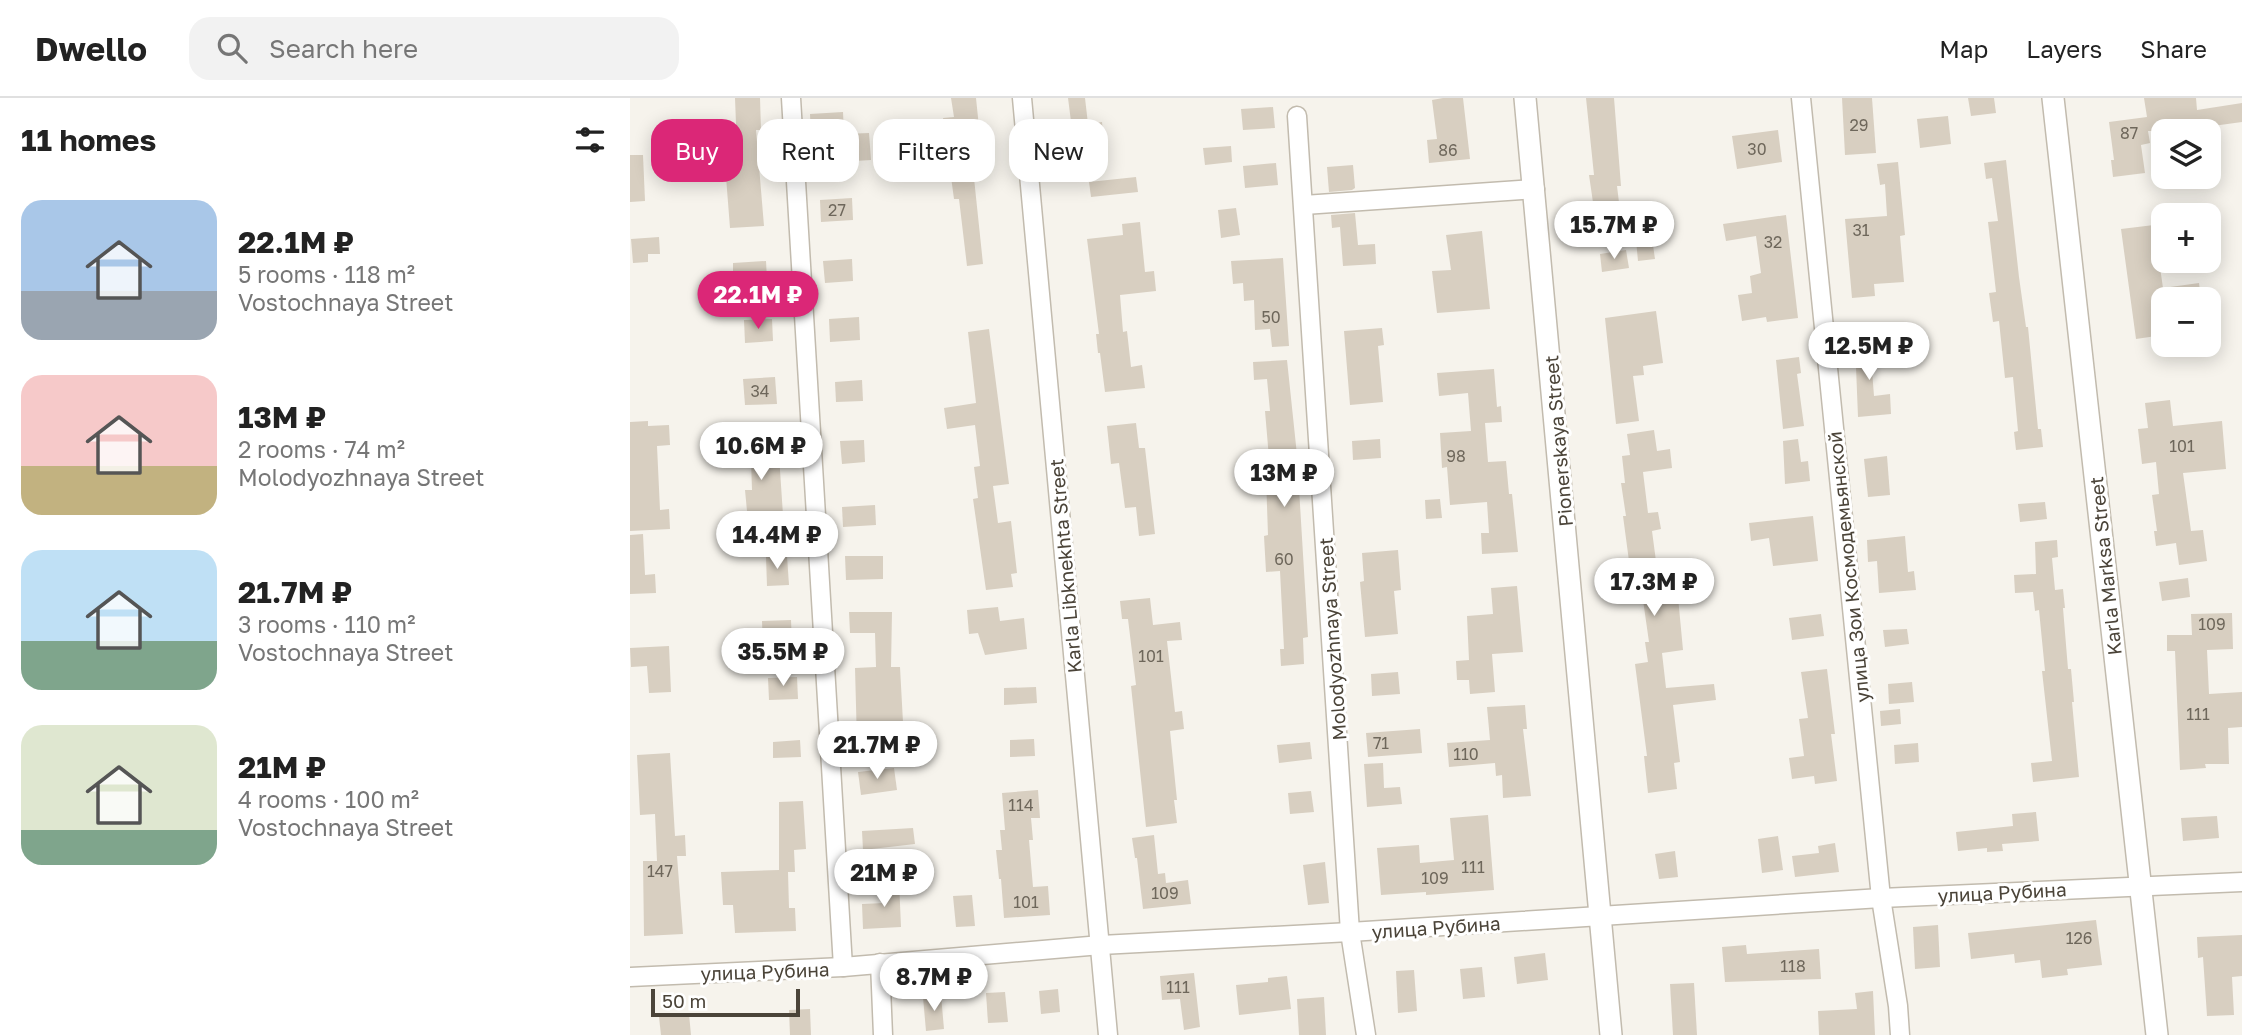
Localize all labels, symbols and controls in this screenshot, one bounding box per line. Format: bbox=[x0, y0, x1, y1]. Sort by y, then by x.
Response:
search box bbox=[189, 17, 679, 80]
text: Dwello bbox=[35, 29, 147, 68]
icon: search bbox=[213, 29, 251, 67]
text: Search here bbox=[269, 33, 418, 64]
text: Map bbox=[1939, 34, 1988, 63]
text: Layers bbox=[2026, 34, 2102, 63]
text: Share bbox=[2140, 34, 2207, 63]
house number: 29 bbox=[1850, 115, 1868, 135]
chip: Buy bbox=[651, 119, 743, 182]
chip: Rent bbox=[757, 119, 859, 182]
chip: Filters bbox=[873, 119, 995, 182]
chip: New bbox=[1009, 119, 1108, 182]
map controls bbox=[2151, 119, 2221, 357]
button: layers bbox=[2151, 119, 2221, 189]
icon: filters bbox=[571, 121, 609, 159]
text: 11 homes bbox=[21, 122, 156, 158]
house number: 87 bbox=[2120, 123, 2138, 143]
house number: 30 bbox=[1747, 139, 1767, 159]
house number: 86 bbox=[1438, 140, 1458, 160]
house number: 27 bbox=[828, 200, 846, 220]
pin: 15.7M ₽ bbox=[1549, 202, 1679, 261]
button: + bbox=[2151, 203, 2221, 273]
text: 15.7M ₽ bbox=[1570, 210, 1658, 238]
house number: 31 bbox=[1852, 220, 1870, 240]
text: 22.1M ₽ bbox=[238, 224, 354, 260]
icon: home bbox=[77, 228, 161, 312]
house number: 32 bbox=[1764, 232, 1782, 252]
text: 5 rooms · 118 m² bbox=[238, 260, 415, 288]
pin: 22.1M ₽ bbox=[693, 272, 823, 331]
text: 22.1M ₽ bbox=[713, 280, 803, 308]
button: − bbox=[2151, 287, 2221, 357]
text: Vostochnaya Street bbox=[238, 288, 453, 316]
house number: 50 bbox=[1261, 307, 1281, 327]
pin: 12.5M ₽ bbox=[1804, 322, 1934, 382]
text: 12.5M ₽ bbox=[1824, 331, 1914, 359]
street label: Pionerskaya Street bbox=[1539, 354, 1577, 528]
house number: 34 bbox=[750, 381, 770, 401]
text: 13M ₽ bbox=[238, 399, 326, 435]
icon: home bbox=[77, 403, 161, 487]
pin: 10.6M ₽ bbox=[696, 422, 826, 482]
street label: улица Зои Космодемьянской bbox=[1822, 430, 1874, 704]
text: 10.6M ₽ bbox=[716, 431, 806, 459]
text: 2 rooms · 74 m² bbox=[238, 435, 405, 463]
house number: 101 bbox=[2169, 436, 2195, 456]
house number: 98 bbox=[1446, 446, 1466, 466]
pin: 13M ₽ bbox=[1235, 450, 1333, 509]
street label: Karla Libknekhta Street bbox=[1044, 458, 1086, 674]
text: 13M ₽ bbox=[1250, 458, 1318, 486]
text: Molodyozhnaya Street bbox=[238, 463, 484, 491]
street label: Karla Marksa Street bbox=[2084, 475, 2126, 657]
pin: 14.4M ₽ bbox=[712, 512, 842, 571]
text: 14.4M ₽ bbox=[732, 520, 822, 548]
street label: Molodyozhnaya Street bbox=[1313, 537, 1351, 741]
house number: 60 bbox=[1274, 549, 1294, 569]
pin: 17.3M ₽ bbox=[1589, 559, 1719, 618]
text: 17.3M ₽ bbox=[1610, 567, 1698, 595]
text: 21.7M ₽ bbox=[238, 574, 352, 610]
icon: home bbox=[77, 578, 161, 662]
text: 3 rooms · 110 m² bbox=[238, 610, 415, 638]
house number: 109 bbox=[2198, 614, 2226, 634]
pin: 35.5M ₽ bbox=[718, 628, 848, 688]
text: 35.5M ₽ bbox=[737, 637, 829, 665]
text: Vostochnaya Street bbox=[238, 638, 453, 666]
house number: 101 bbox=[1138, 646, 1164, 666]
house number: 111 bbox=[2186, 704, 2210, 724]
pin: 21.7M ₽ bbox=[812, 722, 942, 781]
text: 21.7M ₽ bbox=[833, 730, 921, 758]
house number: 71 bbox=[1373, 733, 1389, 753]
house number: 110 bbox=[1453, 744, 1479, 764]
text: 21M ₽ bbox=[238, 749, 326, 785]
icon: home bbox=[77, 753, 161, 837]
text: 4 rooms · 100 m² bbox=[238, 785, 419, 813]
house number: 114 bbox=[1008, 795, 1034, 815]
text: Vostochnaya Street bbox=[238, 813, 453, 841]
pin: 21M ₽ bbox=[835, 850, 933, 909]
house number: 111 bbox=[1461, 857, 1485, 877]
text: 21M ₽ bbox=[850, 858, 918, 886]
house number: 147 bbox=[647, 861, 673, 881]
house number: 109 bbox=[1421, 868, 1449, 888]
street label: улица Рубина bbox=[1937, 877, 2067, 907]
house number: 109 bbox=[1151, 883, 1179, 903]
house number: 101 bbox=[1013, 892, 1039, 912]
street label: улица Рубина bbox=[1371, 911, 1501, 943]
house number: 126 bbox=[2066, 928, 2092, 948]
pin: 8.7M ₽ bbox=[877, 954, 991, 1013]
house number: 118 bbox=[1780, 956, 1806, 976]
street label: улица Рубина bbox=[700, 957, 830, 985]
text: 8.7M ₽ bbox=[896, 962, 972, 990]
house number: 111 bbox=[1166, 977, 1190, 997]
scale bar bbox=[651, 986, 800, 1018]
text: 50 m bbox=[662, 989, 706, 1012]

